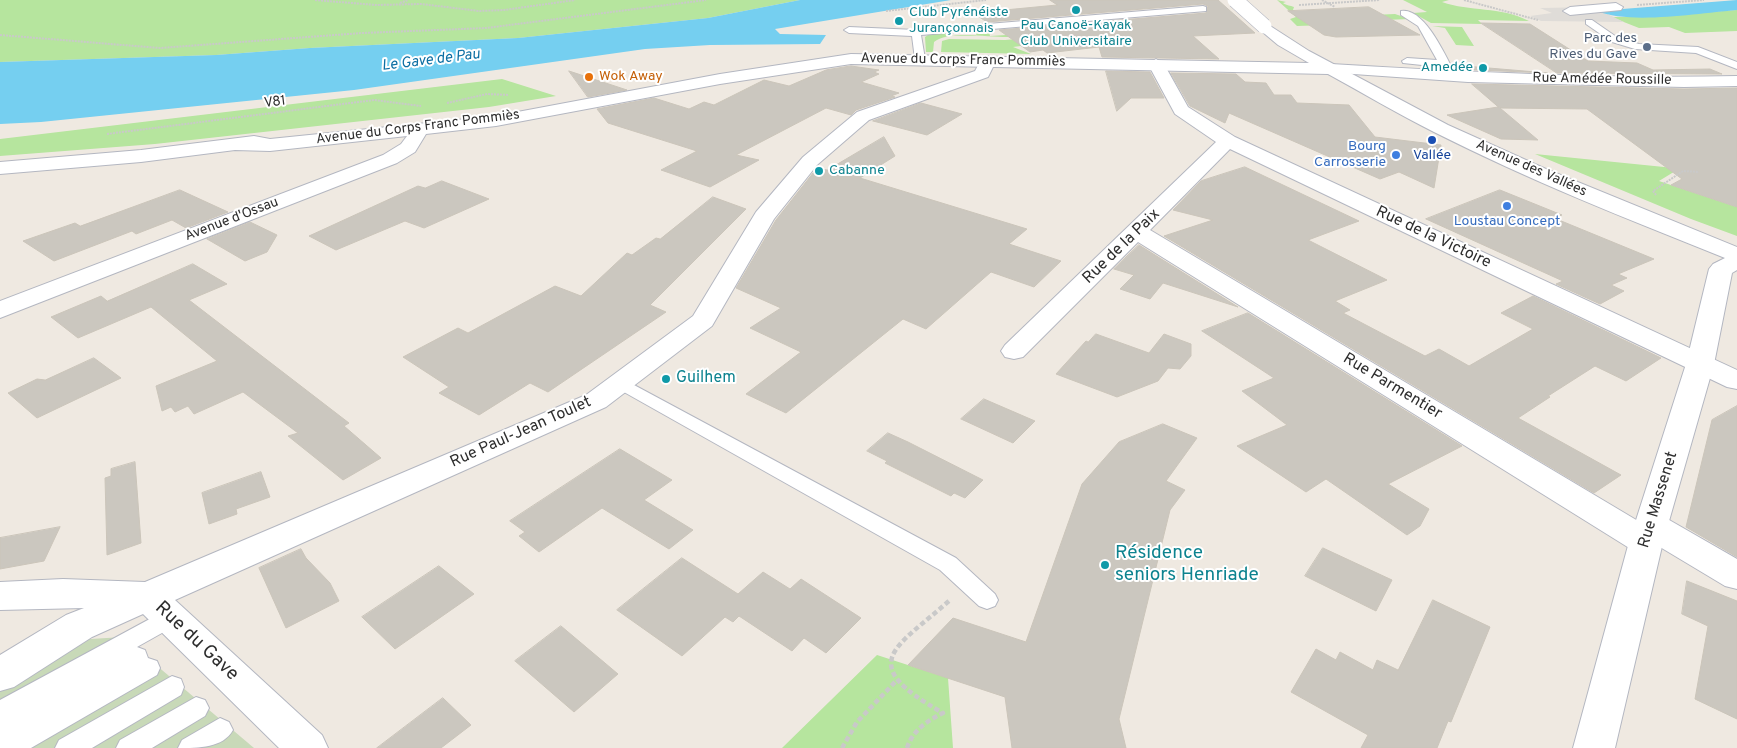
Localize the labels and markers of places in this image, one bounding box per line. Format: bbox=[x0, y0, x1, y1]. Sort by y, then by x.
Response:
marker: Pau Canoë-Kayak Club Universitaire bbox=[1070, 4, 1082, 16]
place label: Club Pyrénéiste Jurançonnais bbox=[909, 5, 1008, 38]
marker: Club Pyrénéiste Jurançonnais bbox=[893, 15, 905, 27]
place label: Pau Canoë-Kayak Club Universitaire bbox=[1020, 18, 1132, 50]
place label: Parc des Rives du Gave bbox=[1549, 31, 1637, 64]
marker: Parc des Rives du Gave bbox=[1641, 41, 1653, 53]
place label: Amedée bbox=[1421, 60, 1473, 76]
marker: Amedée bbox=[1477, 62, 1489, 74]
place label: Wok Away bbox=[599, 69, 663, 85]
marker: Wok Away bbox=[583, 71, 595, 83]
marker: Vallée bbox=[1426, 134, 1438, 146]
place label: Bourg Carrosserie bbox=[1314, 139, 1386, 172]
place label: Vallée bbox=[1413, 148, 1451, 164]
marker: Bourg Carrosserie bbox=[1390, 149, 1402, 161]
place label: Cabanne bbox=[829, 163, 885, 179]
marker: Cabanne bbox=[813, 165, 825, 177]
marker: Loustau Concept bbox=[1501, 200, 1513, 212]
place label: Loustau Concept bbox=[1454, 214, 1560, 230]
place label: Guilhem bbox=[676, 369, 736, 389]
marker: Guilhem bbox=[660, 373, 672, 385]
place label: Résidence seniors Henriade bbox=[1115, 543, 1259, 587]
marker: Résidence seniors Henriade bbox=[1099, 559, 1111, 571]

